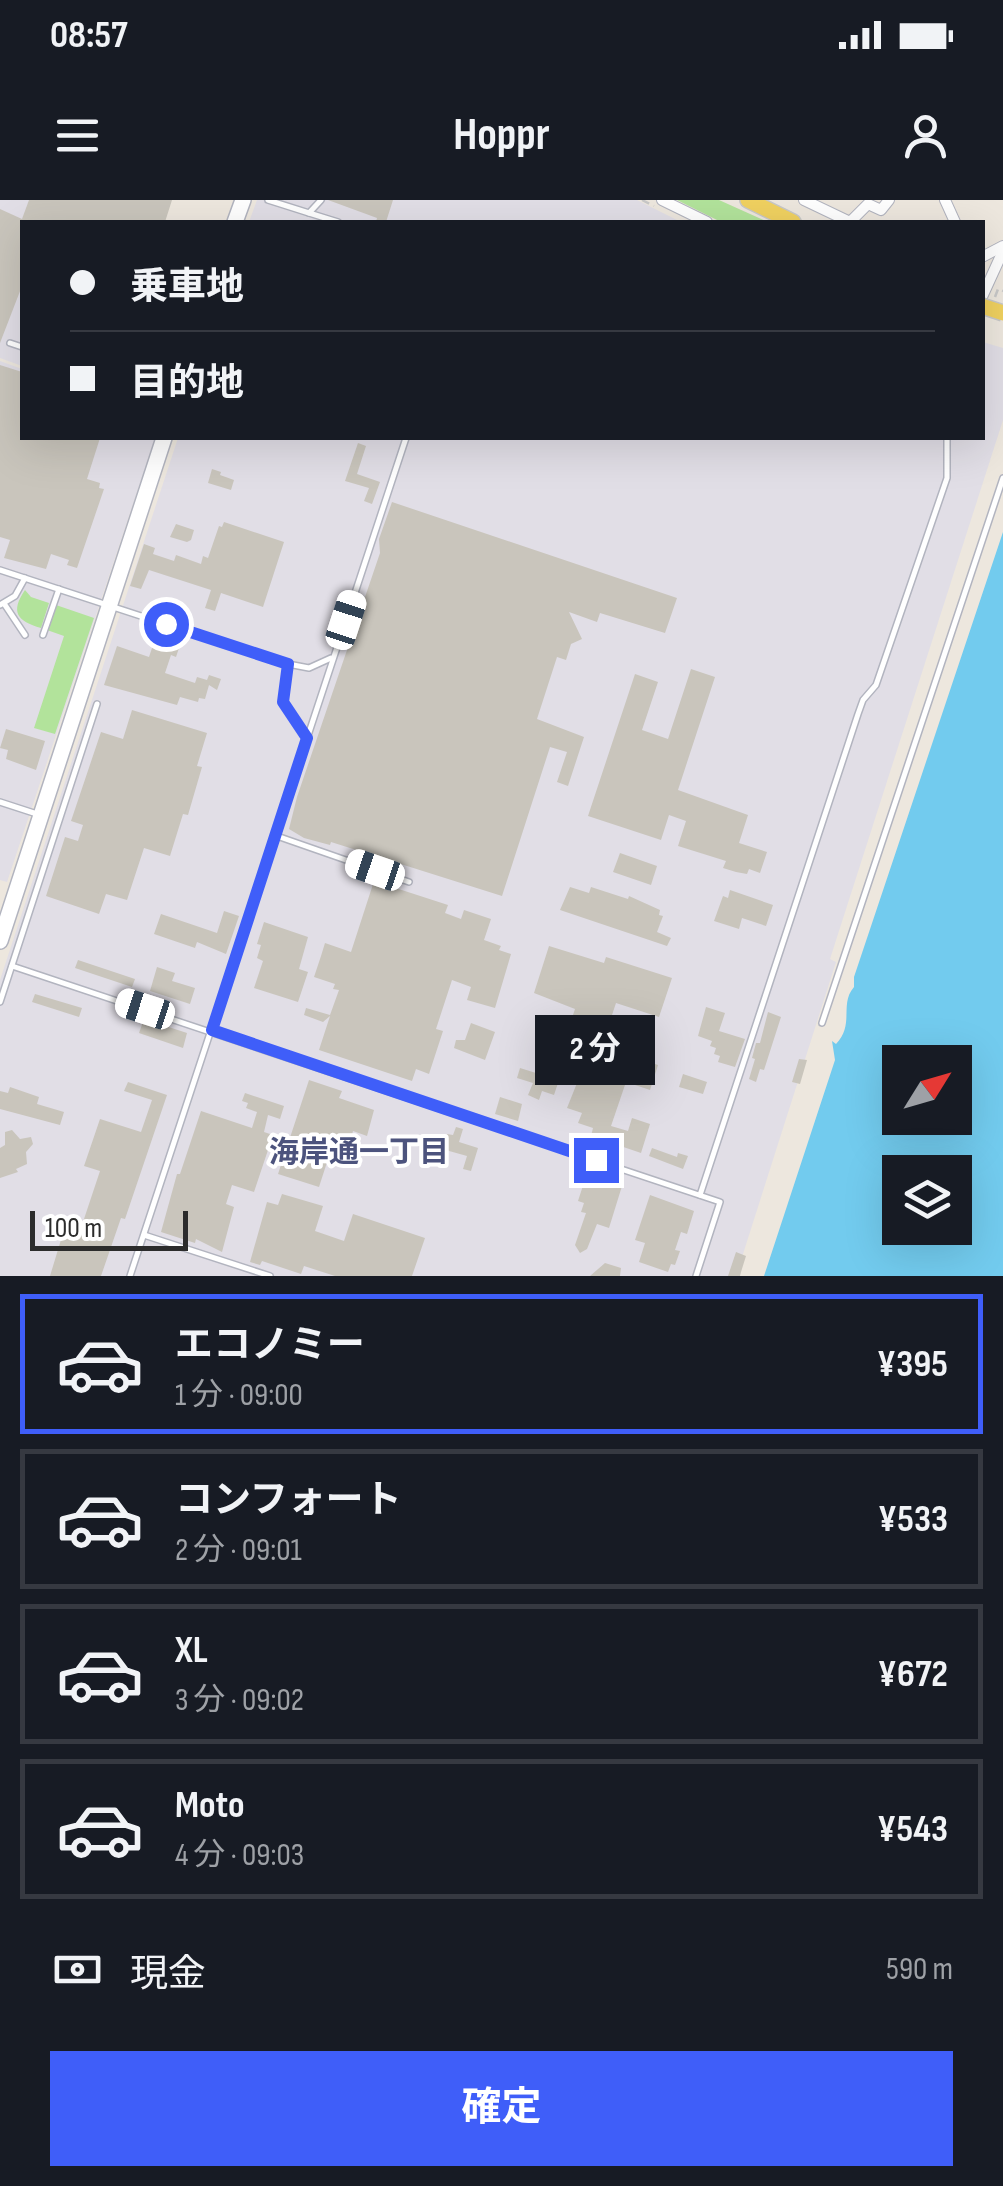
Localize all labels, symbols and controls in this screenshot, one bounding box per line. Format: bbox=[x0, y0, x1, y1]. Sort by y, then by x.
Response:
text: 08:57 bbox=[50, 13, 128, 58]
icon: menu bbox=[50, 108, 105, 163]
text: Hoppr bbox=[453, 108, 550, 163]
icon: person bbox=[898, 108, 953, 163]
text: 乗車地 bbox=[130, 265, 244, 310]
text: 目的地 bbox=[130, 361, 244, 406]
car bbox=[322, 587, 370, 653]
route start bbox=[144, 602, 189, 647]
car bbox=[342, 846, 408, 894]
car bbox=[112, 985, 178, 1033]
callout: 2 分 bbox=[536, 1015, 656, 1085]
text: 2 分 bbox=[569, 1030, 621, 1069]
north arrow bbox=[882, 1045, 972, 1135]
map controls bbox=[882, 1045, 972, 1245]
district label: 海岸通一丁目 bbox=[269, 1135, 449, 1171]
route end bbox=[574, 1138, 619, 1183]
button: layers bbox=[882, 1155, 972, 1245]
scale bar bbox=[30, 1206, 188, 1250]
text: 100 m bbox=[45, 1212, 102, 1245]
icon: car bbox=[55, 1319, 145, 1409]
text: エコノミー bbox=[175, 1323, 365, 1368]
text: ¥395 bbox=[877, 1342, 948, 1387]
text: 1 分 · 09:00 bbox=[175, 1376, 303, 1415]
icon: car bbox=[55, 1474, 145, 1564]
text: コンフォート bbox=[175, 1478, 402, 1523]
text: ¥533 bbox=[878, 1497, 948, 1542]
text: 2 分 · 09:01 bbox=[175, 1531, 302, 1570]
text: XL bbox=[175, 1628, 208, 1673]
icon: car bbox=[55, 1629, 145, 1719]
text: ¥672 bbox=[878, 1652, 948, 1697]
text: 3 分 · 09:02 bbox=[175, 1681, 304, 1720]
text: Moto bbox=[175, 1783, 245, 1828]
icon: car bbox=[55, 1784, 145, 1874]
text: ¥543 bbox=[877, 1807, 948, 1852]
text: 4 分 · 09:03 bbox=[175, 1836, 304, 1875]
icon: cash bbox=[50, 1942, 105, 1997]
text: 590 m bbox=[886, 1950, 953, 1989]
text: 現金 bbox=[130, 1952, 206, 1997]
button: 確定 bbox=[50, 2051, 953, 2166]

